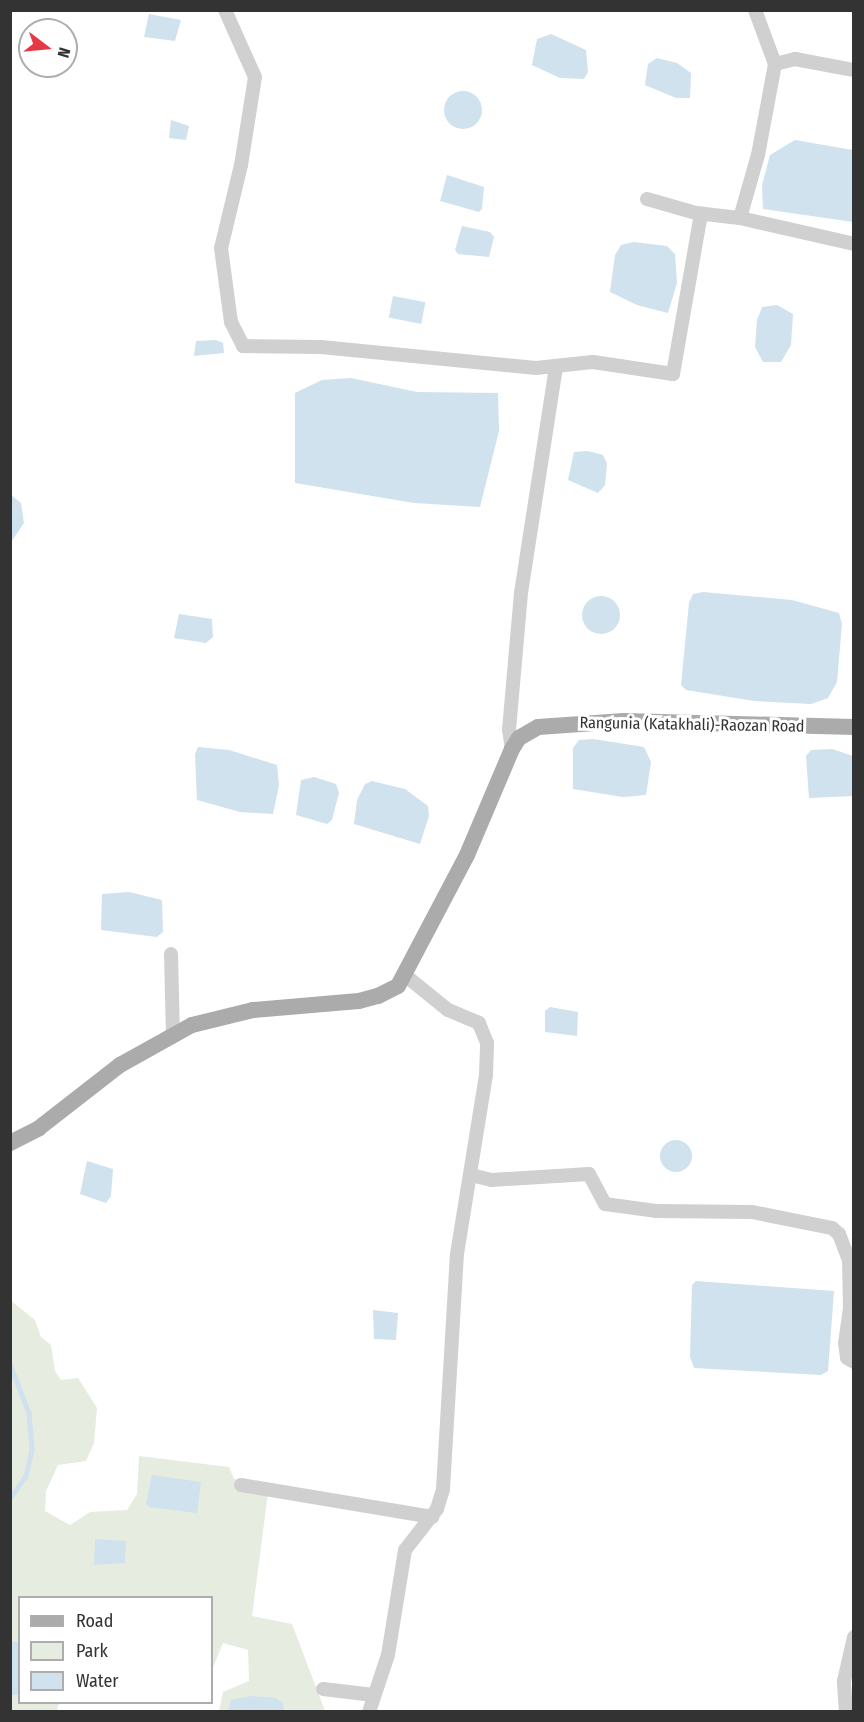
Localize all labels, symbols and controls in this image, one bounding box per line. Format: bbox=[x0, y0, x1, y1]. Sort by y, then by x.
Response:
north arrow bbox=[18, 18, 78, 78]
text: N bbox=[53, 45, 74, 60]
street label: Rangunia (Katakhali)-Raozan Road bbox=[579, 713, 805, 737]
legend bbox=[18, 1596, 213, 1704]
text: Road bbox=[76, 1610, 113, 1632]
text: Park bbox=[76, 1640, 108, 1662]
text: Water bbox=[76, 1670, 119, 1692]

